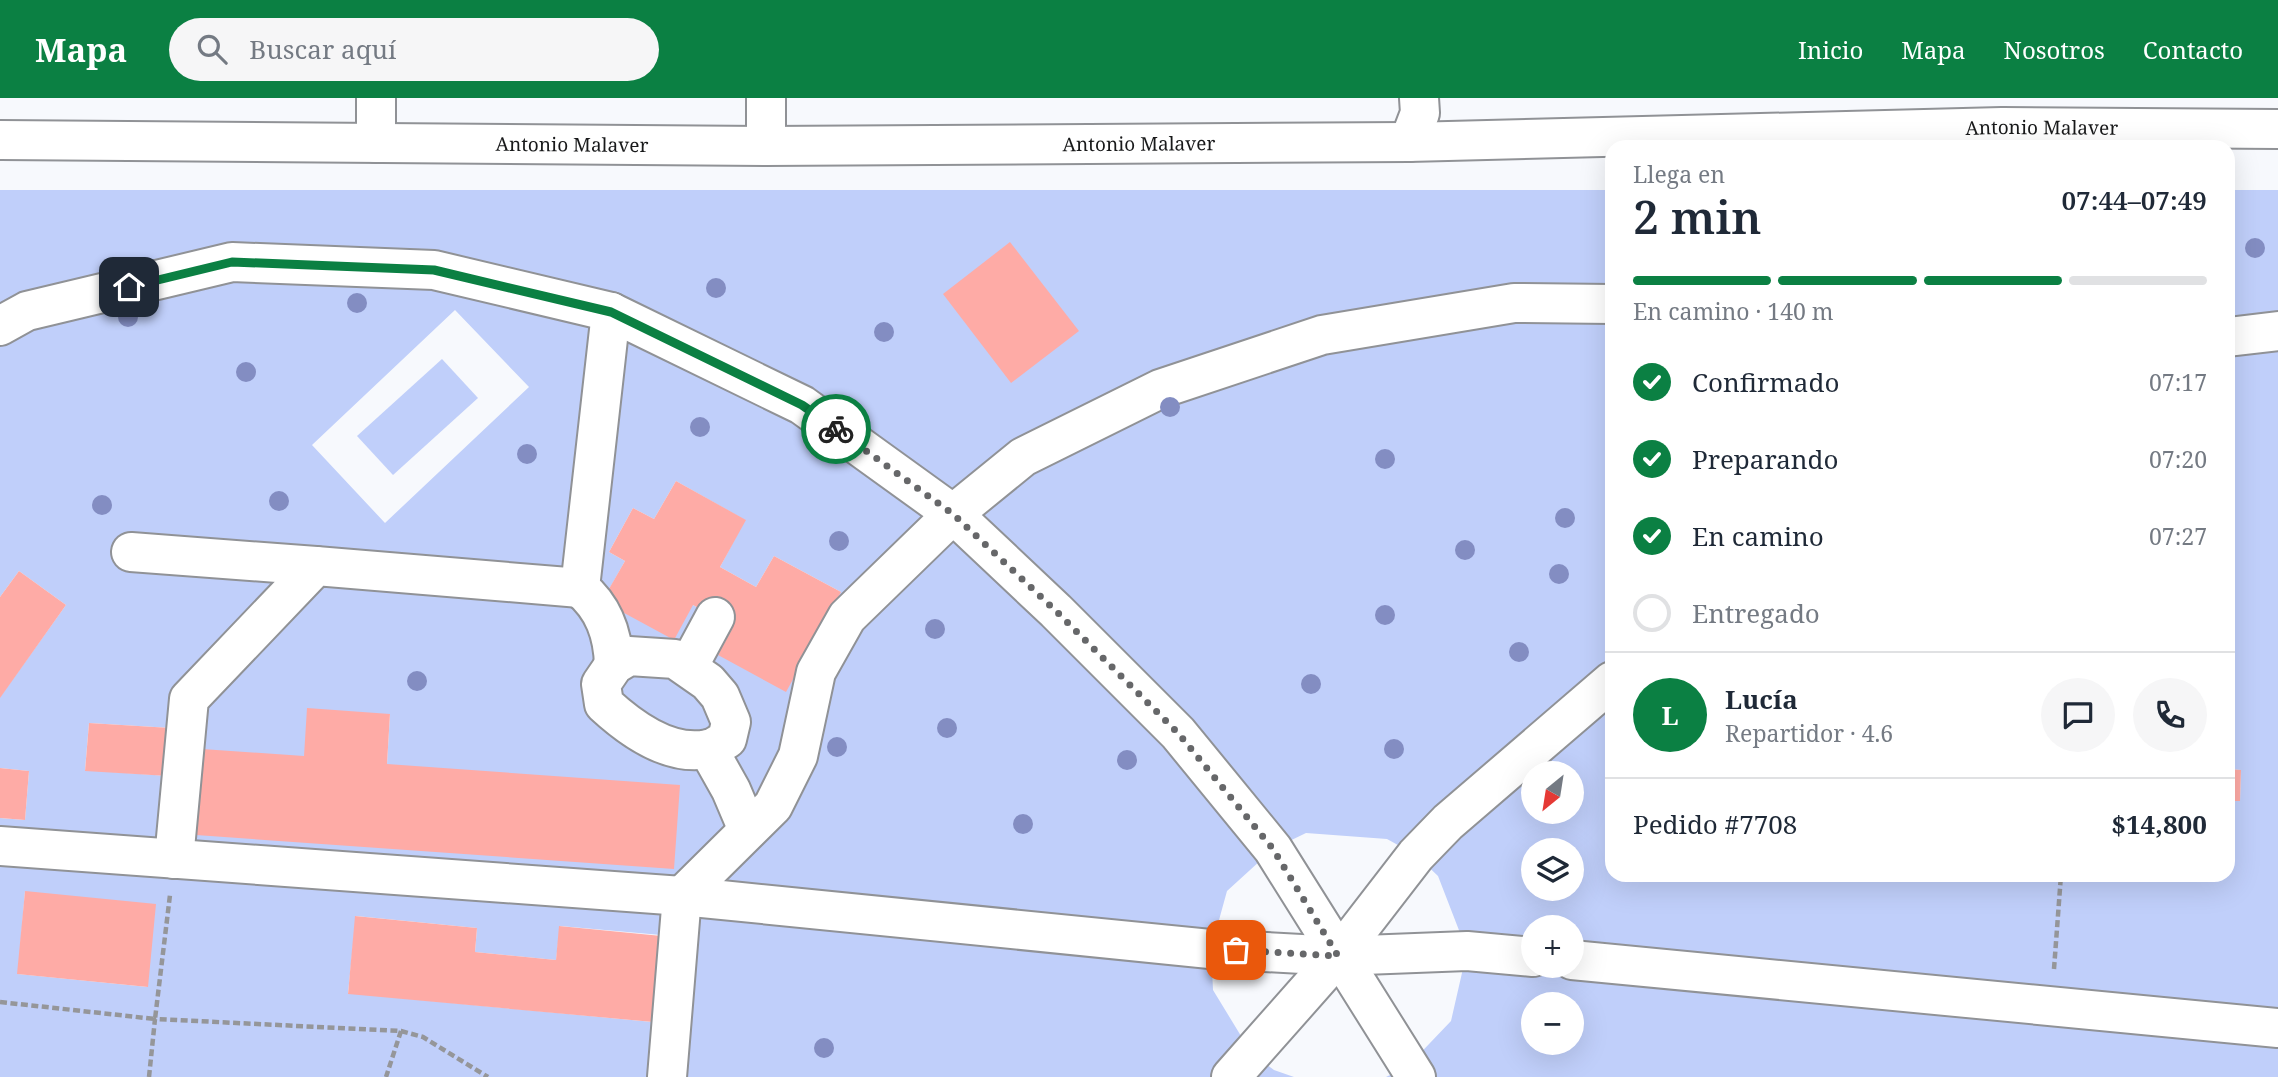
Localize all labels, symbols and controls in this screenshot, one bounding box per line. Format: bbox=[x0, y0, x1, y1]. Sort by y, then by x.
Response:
search box bbox=[169, 18, 659, 81]
text: Mapa bbox=[35, 27, 127, 72]
icon: search bbox=[193, 30, 231, 68]
text: Buscar aquí bbox=[249, 31, 396, 67]
text: Inicio bbox=[1798, 33, 1863, 66]
text: Mapa bbox=[1901, 33, 1966, 66]
text: Nosotros bbox=[2004, 33, 2105, 66]
text: Contacto bbox=[2143, 33, 2243, 66]
street label: Antonio Malaver bbox=[1965, 114, 2118, 141]
street label: Antonio Malaver bbox=[1062, 130, 1216, 157]
street label: Antonio Malaver bbox=[495, 131, 649, 158]
text: Llega en bbox=[1633, 158, 1725, 190]
text: 07:44–07:49 bbox=[2061, 182, 2207, 218]
text: 2 min bbox=[1633, 185, 1761, 247]
pin bbox=[99, 257, 159, 317]
icon: home bbox=[110, 268, 148, 306]
text: En camino · 140 m bbox=[1633, 295, 1834, 327]
icon: check bbox=[1633, 363, 1671, 401]
text: Confirmado bbox=[1692, 364, 1839, 400]
text: 07:17 bbox=[2149, 366, 2207, 398]
courier bbox=[801, 394, 871, 464]
icon: bike bbox=[817, 410, 855, 448]
icon: check bbox=[1633, 440, 1671, 478]
text: Preparando bbox=[1692, 441, 1839, 477]
text: 07:20 bbox=[2149, 443, 2207, 475]
icon: check bbox=[1633, 517, 1671, 555]
text: En camino bbox=[1692, 518, 1824, 554]
text: 07:27 bbox=[2149, 520, 2207, 552]
text: Entregado bbox=[1692, 595, 1820, 631]
button: chat bbox=[2041, 678, 2115, 752]
button: phone bbox=[2133, 678, 2207, 752]
text: Lucía bbox=[1725, 681, 1798, 717]
text: L bbox=[1661, 697, 1679, 733]
text: Repartidor · 4.6 bbox=[1725, 717, 1893, 749]
north arrow bbox=[1521, 761, 1584, 824]
map controls bbox=[1521, 761, 1584, 1055]
text: Pedido #7708 bbox=[1633, 806, 1797, 842]
text: $14,800 bbox=[2111, 806, 2207, 842]
button: layers bbox=[1521, 838, 1584, 901]
button: + bbox=[1521, 915, 1584, 978]
pin bbox=[1206, 920, 1266, 980]
icon: bag bbox=[1217, 931, 1255, 969]
button: − bbox=[1521, 992, 1584, 1055]

